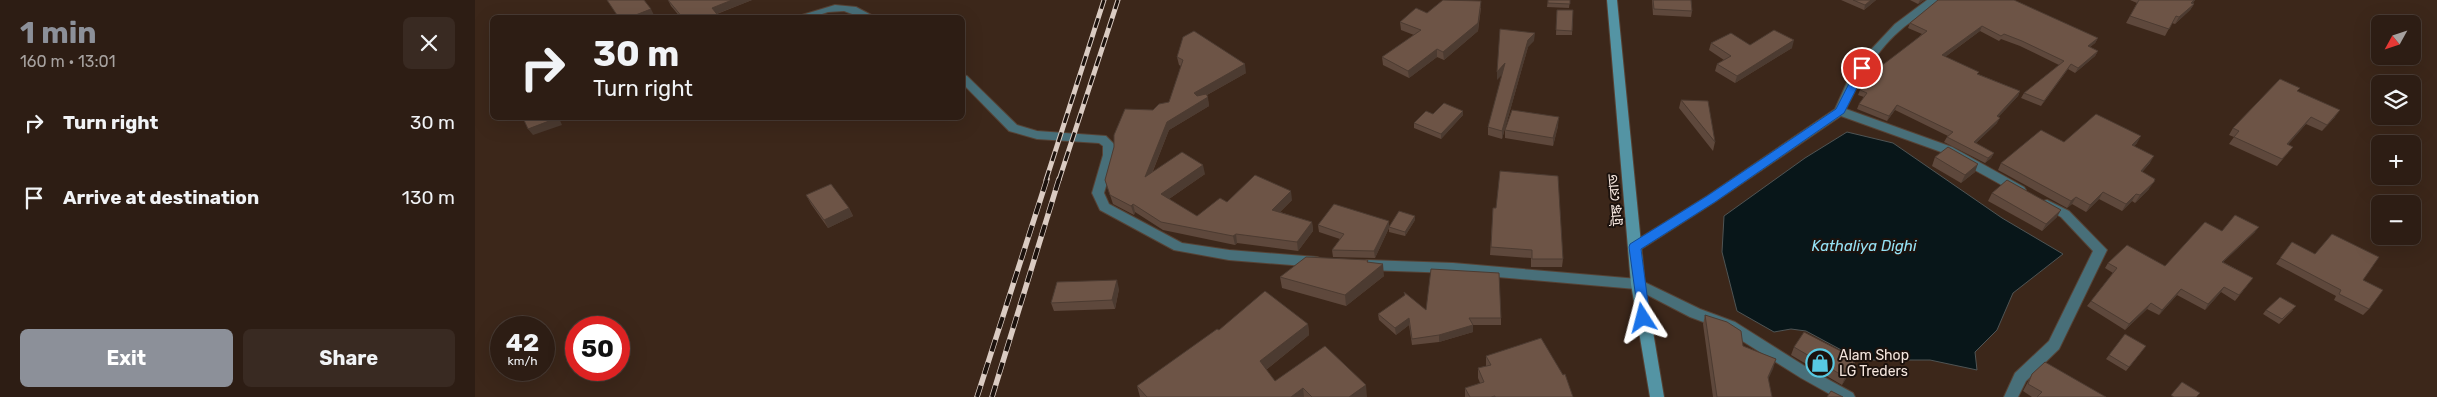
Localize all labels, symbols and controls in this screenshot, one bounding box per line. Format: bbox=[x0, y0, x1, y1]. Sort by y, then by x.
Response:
text: 1 min bbox=[20, 15, 97, 51]
north arrow bbox=[2371, 15, 2421, 65]
map controls bbox=[2371, 15, 2421, 245]
button: close bbox=[403, 17, 455, 69]
text: 30 m bbox=[593, 33, 679, 75]
icon: right bbox=[510, 35, 575, 100]
pin bbox=[1841, 47, 1883, 89]
text: 160 m · 13:01 bbox=[20, 52, 116, 71]
icon: arrive bbox=[1848, 54, 1876, 82]
text: Turn right bbox=[593, 75, 693, 102]
button: layers bbox=[2371, 75, 2421, 125]
icon: right bbox=[20, 109, 48, 137]
text: Turn right bbox=[63, 111, 158, 134]
text: 30 m bbox=[410, 111, 455, 134]
button: + bbox=[2371, 135, 2421, 185]
street label: ট্রাঙ্ক রোড bbox=[1604, 173, 1626, 227]
icon: arrive bbox=[20, 184, 48, 212]
text: Arrive at destination bbox=[63, 186, 259, 209]
text: 130 m bbox=[402, 186, 455, 209]
button: − bbox=[2371, 195, 2421, 245]
water label: Kathaliya Dighi bbox=[1811, 237, 1917, 255]
position arrow bbox=[1616, 291, 1668, 343]
speed limit sign: 50 bbox=[565, 316, 630, 381]
text: 42 bbox=[506, 328, 539, 357]
button: Exit bbox=[20, 329, 233, 387]
button: Share bbox=[243, 329, 455, 387]
place label: Alam Shop LG Treders bbox=[1839, 347, 1909, 380]
shop icon: Alam Shop LG Treders bbox=[1805, 348, 1835, 378]
text: km/h bbox=[508, 354, 537, 368]

